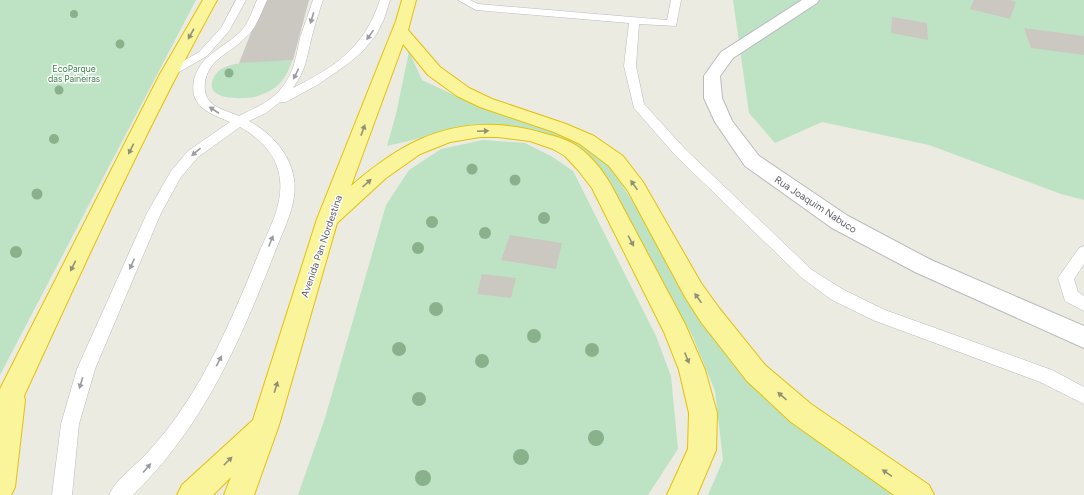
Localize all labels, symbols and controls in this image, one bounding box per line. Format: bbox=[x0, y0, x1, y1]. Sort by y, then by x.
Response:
one-way arrow bbox=[309, 13, 315, 25]
one-way arrow bbox=[187, 28, 194, 40]
one-way arrow bbox=[366, 30, 373, 41]
park label: EcoParque das Paineiras bbox=[48, 63, 100, 84]
one-way arrow bbox=[293, 68, 299, 80]
one-way arrow bbox=[208, 106, 220, 113]
one-way arrow bbox=[360, 124, 366, 136]
one-way arrow bbox=[477, 128, 489, 135]
one-way arrow bbox=[127, 143, 134, 155]
one-way arrow bbox=[191, 147, 201, 156]
street label: Rua Joaquim Nabuco bbox=[772, 173, 860, 236]
one-way arrow bbox=[362, 178, 373, 187]
one-way arrow bbox=[630, 180, 638, 190]
street label: Avenida Pan Nordestina bbox=[298, 193, 345, 299]
one-way arrow bbox=[627, 235, 634, 247]
one-way arrow bbox=[268, 236, 274, 247]
one-way arrow bbox=[129, 258, 135, 269]
one-way arrow bbox=[70, 260, 76, 271]
one-way arrow bbox=[694, 292, 702, 303]
one-way arrow bbox=[685, 352, 691, 364]
one-way arrow bbox=[216, 355, 222, 366]
one-way arrow bbox=[78, 378, 84, 390]
one-way arrow bbox=[273, 381, 279, 393]
one-way arrow bbox=[777, 392, 787, 401]
one-way arrow bbox=[223, 456, 233, 466]
one-way arrow bbox=[142, 463, 151, 473]
one-way arrow bbox=[881, 469, 892, 477]

